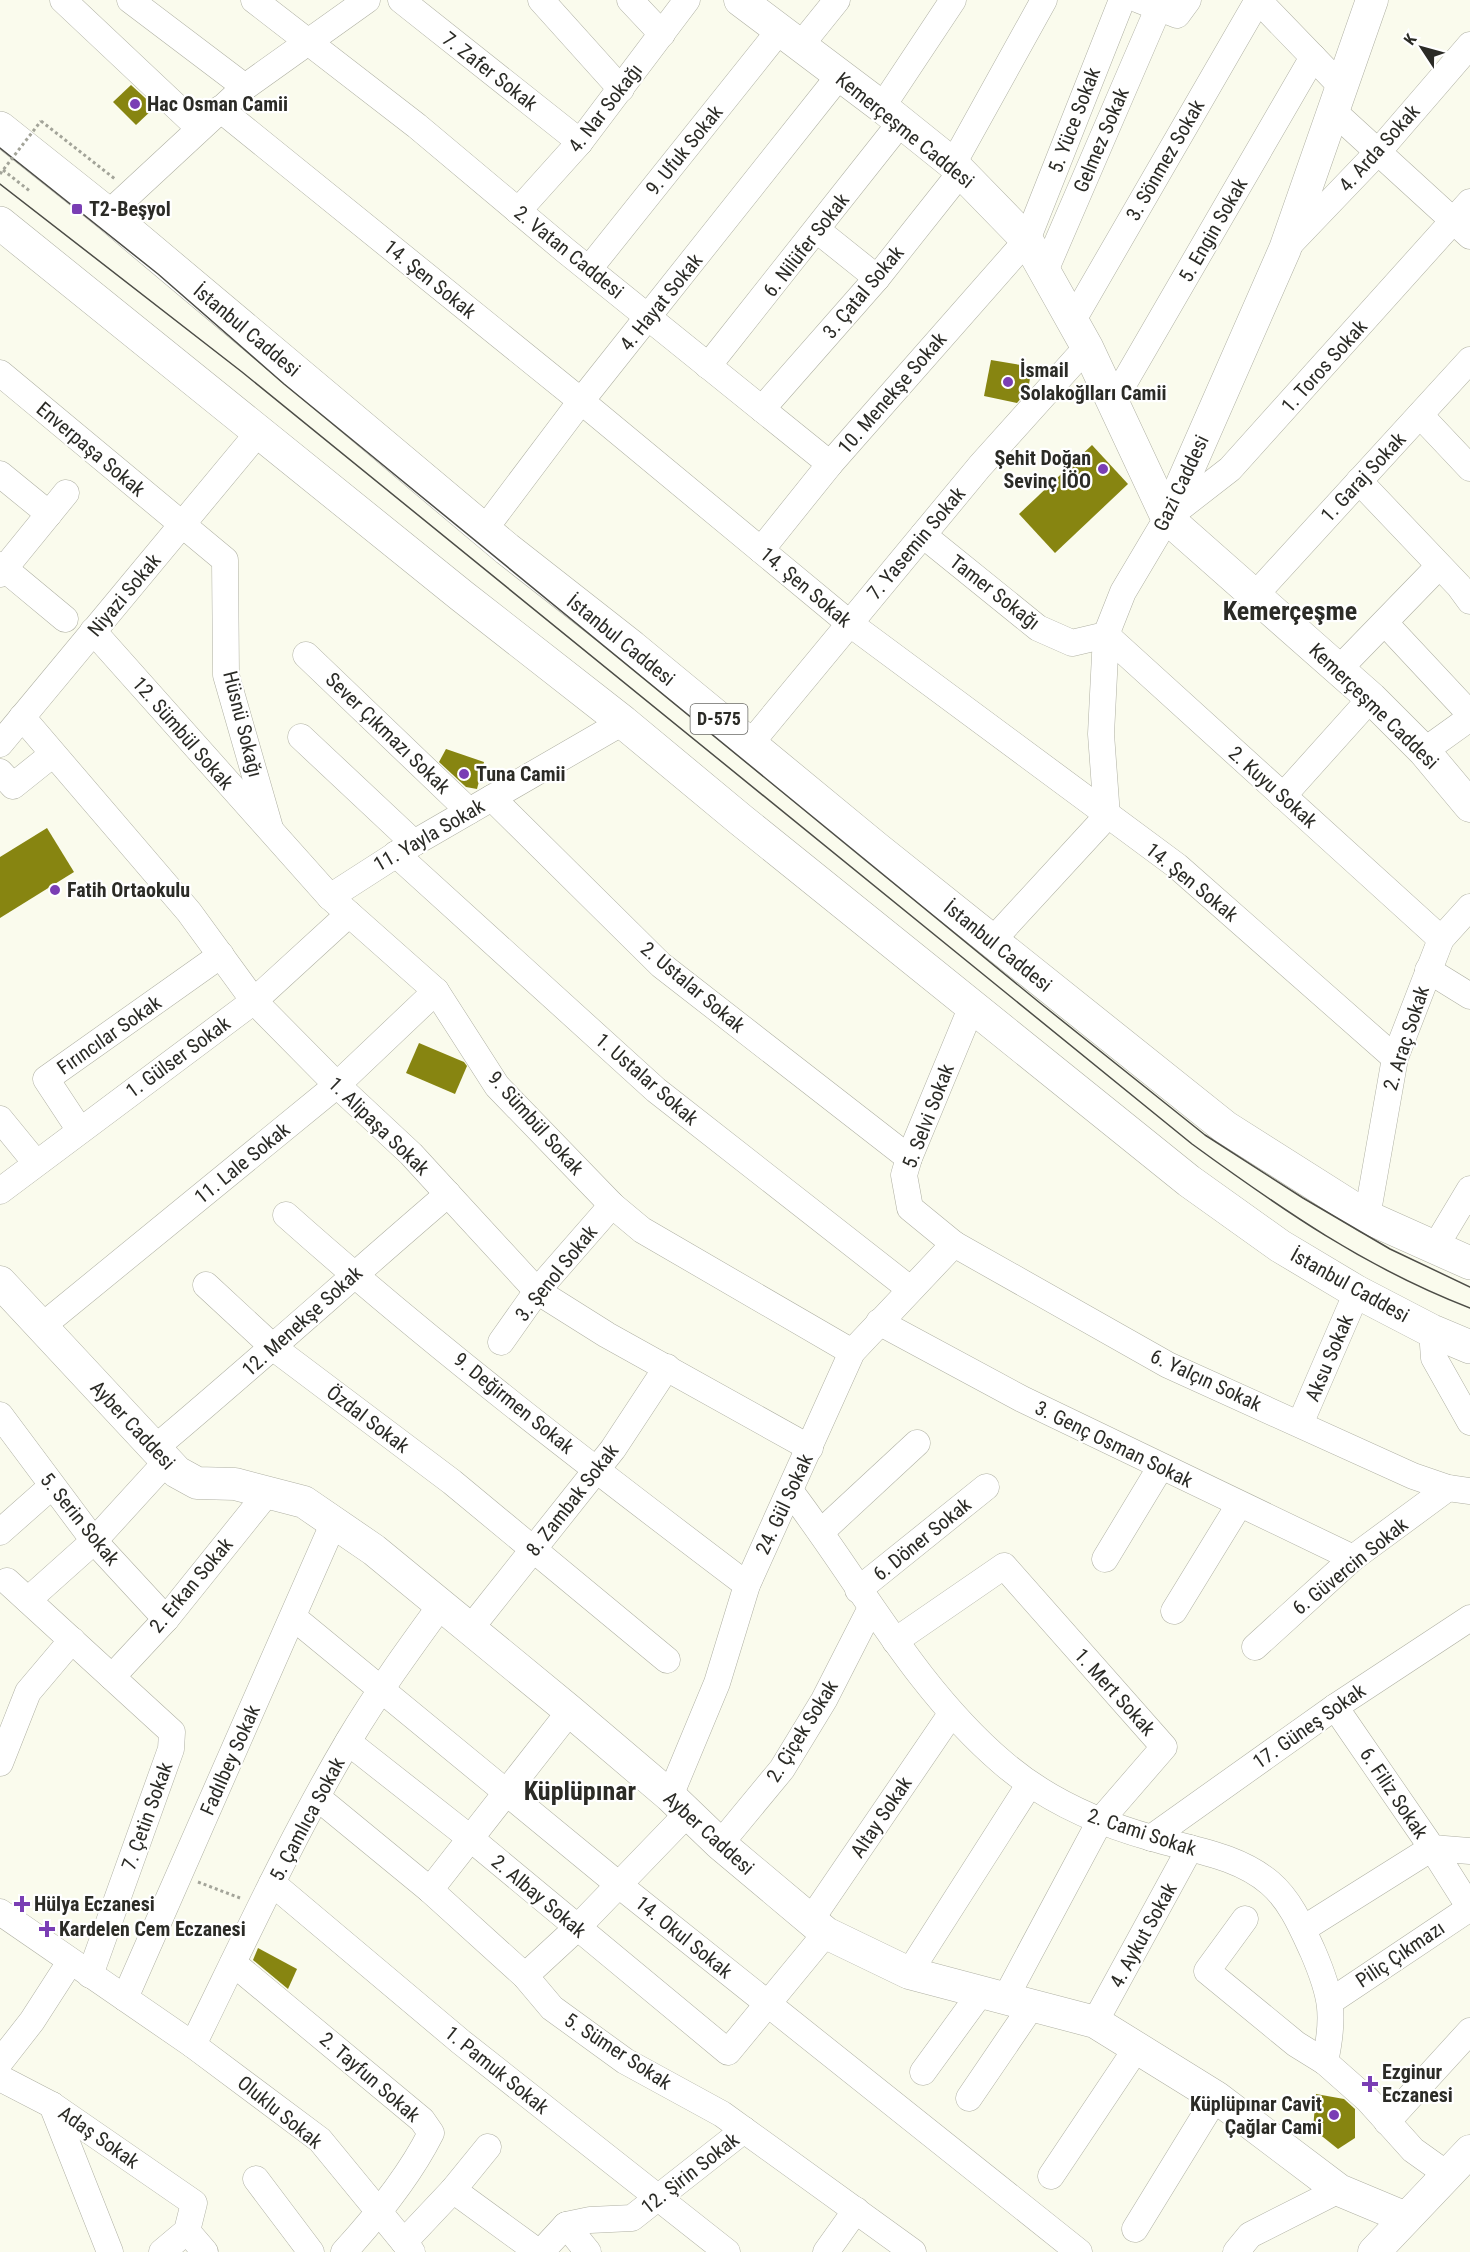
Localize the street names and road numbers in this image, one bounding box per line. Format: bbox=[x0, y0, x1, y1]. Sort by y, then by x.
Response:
street label: 7. Zafer Sokak bbox=[438, 26, 542, 116]
street label: 4. Nar Sokağı bbox=[563, 59, 647, 157]
street label: 5. Yüce Sokak bbox=[1043, 64, 1105, 176]
street label: Kemerçeşme Caddesi bbox=[831, 67, 979, 193]
street label: Gelmez Sokak bbox=[1068, 84, 1134, 196]
street label: 3. Sönmez Sokak bbox=[1121, 95, 1209, 225]
street label: 4. Arda Sokak bbox=[1334, 99, 1424, 197]
street label: 9. Ufuk Sokak bbox=[641, 100, 727, 200]
street label: 5. Engin Sokak bbox=[1174, 174, 1252, 286]
street label: 6. Nilüfer Sokak bbox=[758, 188, 854, 302]
street label: 2. Vatan Caddesi bbox=[509, 201, 629, 303]
street label: 14. Şen Sokak bbox=[379, 235, 481, 323]
street label: 3. Çatal Sokak bbox=[817, 241, 909, 343]
street label: 4. Hayat Sokak bbox=[615, 249, 707, 355]
street label: İstanbul Caddesi bbox=[189, 278, 305, 382]
street label: 1. Toros Sokak bbox=[1276, 315, 1372, 417]
street label: 10. Menekşe Sokak bbox=[833, 327, 951, 459]
street label: Enverpaşa Sokak bbox=[32, 397, 150, 501]
street label: 1. Garaj Sokak bbox=[1316, 427, 1410, 527]
street label: Gazi Caddesi bbox=[1148, 431, 1214, 535]
street label: 7. Yasemin Sokak bbox=[862, 482, 970, 604]
street label: 14. Şen Sokak bbox=[756, 542, 856, 632]
street label: Niyazi Sokak bbox=[82, 549, 166, 641]
street label: Tamer Sokağı bbox=[945, 549, 1045, 635]
street label: İstanbul Caddesi bbox=[562, 589, 680, 691]
street label: Kemerçeşme Caddesi bbox=[1304, 638, 1444, 774]
street label: Sever Çıkmazı Sokak bbox=[321, 667, 455, 799]
street label: Hüsnü Sokağı bbox=[218, 668, 268, 780]
street label: 12. Sümbül Sokak bbox=[128, 672, 238, 794]
road number: D-575 bbox=[690, 704, 748, 734]
street label: 2. Kuyu Sokak bbox=[1224, 741, 1322, 833]
street label: 11. Yayla Sokak bbox=[369, 794, 489, 876]
street label: 14. Şen Sokak bbox=[1141, 838, 1243, 926]
street label: İstanbul Caddesi bbox=[939, 895, 1057, 997]
street label: 2. Ustalar Sokak bbox=[636, 937, 750, 1037]
street label: 2. Araç Sokak bbox=[1378, 983, 1434, 1093]
street label: Fırıncılar Sokak bbox=[52, 990, 166, 1080]
street label: 1. Gülser Sokak bbox=[121, 1011, 235, 1103]
street label: 1. Ustalar Sokak bbox=[591, 1028, 703, 1130]
street label: 5. Selvi Sokak bbox=[897, 1060, 959, 1172]
street label: 9. Sümbül Sokak bbox=[483, 1066, 589, 1180]
street label: 1. Alipaşa Sokak bbox=[323, 1072, 435, 1180]
street label: 11. Lale Sokak bbox=[190, 1117, 294, 1209]
street label: 3. Şenol Sokak bbox=[510, 1220, 602, 1326]
street label: İstanbul Caddesi bbox=[1287, 1243, 1413, 1327]
street label: 12. Menekşe Sokak bbox=[237, 1261, 367, 1381]
street label: Aksu Sokak bbox=[1300, 1311, 1358, 1405]
street label: 6. Yalçın Sokak bbox=[1147, 1344, 1265, 1416]
street label: 9. Değirmen Sokak bbox=[449, 1347, 579, 1459]
street label: Ayber Caddesi bbox=[86, 1375, 180, 1475]
street label: Özdal Sokak bbox=[322, 1380, 414, 1458]
street label: 3. Genç Osman Sokak bbox=[1031, 1395, 1197, 1493]
street label: 8. Zambak Sokak bbox=[521, 1439, 623, 1561]
street label: 24. Gül Sokak bbox=[750, 1450, 818, 1558]
street label: 5. Serin Sokak bbox=[35, 1468, 125, 1570]
street label: 6. Döner Sokak bbox=[868, 1492, 976, 1586]
street label: 6. Güvercin Sokak bbox=[1288, 1512, 1412, 1620]
street label: 2. Erkan Sokak bbox=[144, 1533, 238, 1637]
street label: 1. Mert Sokak bbox=[1070, 1643, 1160, 1741]
street label: 2. Çiçek Sokak bbox=[761, 1675, 843, 1787]
street label: 17. Güneş Sokak bbox=[1248, 1678, 1370, 1774]
street label: Fadılbey Sokak bbox=[195, 1701, 265, 1819]
street label: 6. Filiz Sokak bbox=[1355, 1743, 1433, 1843]
street label: 5. Çamlıca Sokak bbox=[264, 1753, 350, 1885]
street label: 7. Çetin Sokak bbox=[116, 1759, 178, 1873]
street label: Altay Sokak bbox=[845, 1772, 917, 1862]
street label: Ayber Caddesi bbox=[659, 1786, 759, 1880]
street label: 2. Cami Sokak bbox=[1085, 1803, 1199, 1861]
street label: 2. Albay Sokak bbox=[487, 1849, 591, 1943]
street label: 4. Aykut Sokak bbox=[1104, 1878, 1182, 1992]
street label: 14. Okul Sokak bbox=[631, 1891, 737, 1983]
street label: Piliç Çıkmazı bbox=[1351, 1916, 1449, 1992]
street label: 5. Sümer Sokak bbox=[560, 2007, 676, 2095]
street label: 1. Pamuk Sokak bbox=[440, 2021, 554, 2119]
street label: 2. Tayfun Sokak bbox=[315, 2027, 425, 2127]
street label: Oluklu Sokak bbox=[233, 2071, 327, 2153]
street label: Adaş Sokak bbox=[54, 2101, 144, 2173]
street label: 12. Şirin Sokak bbox=[636, 2127, 744, 2219]

